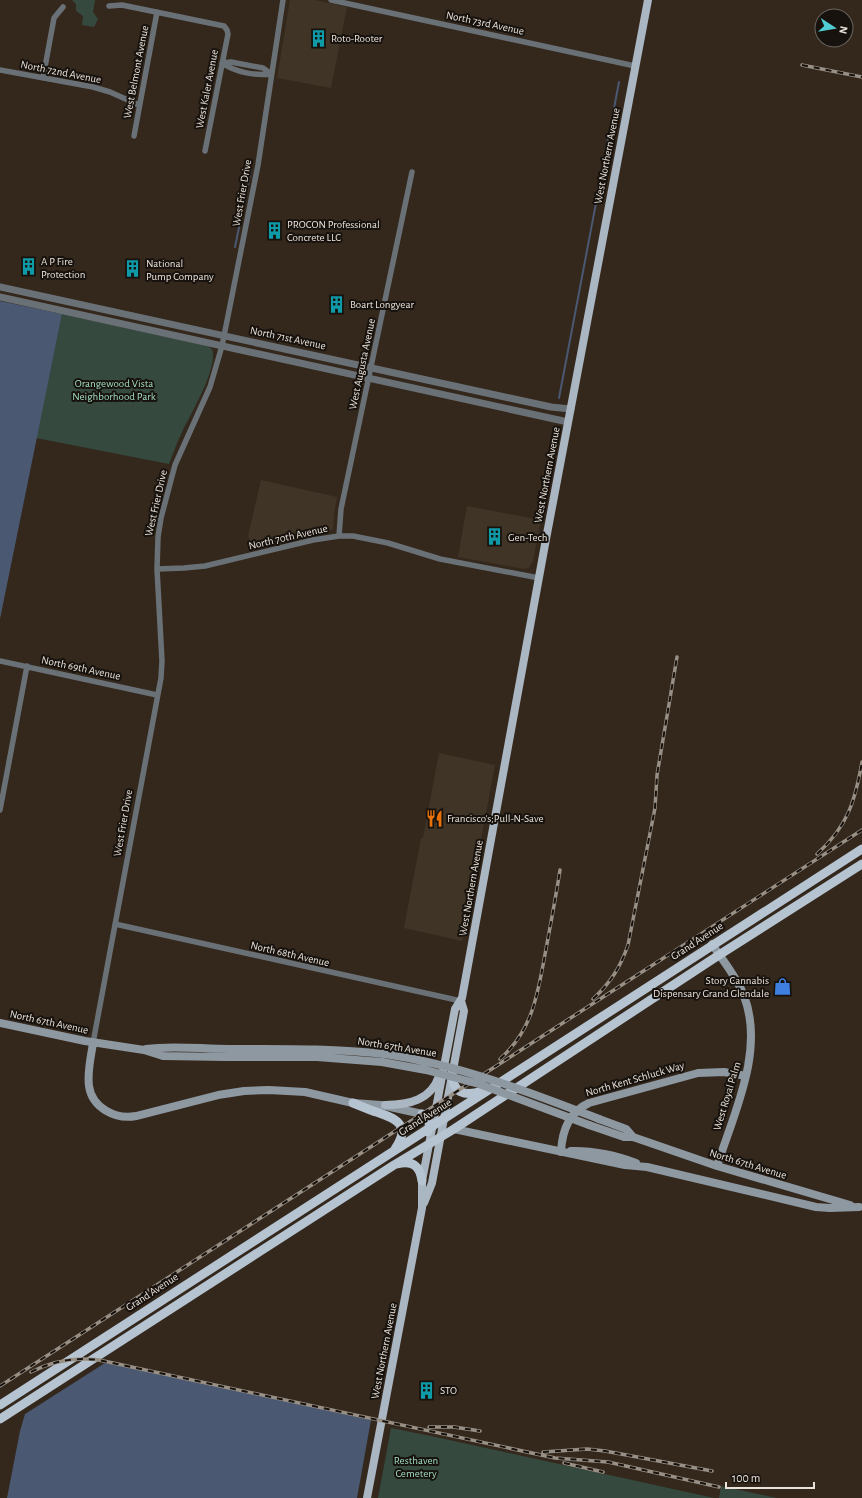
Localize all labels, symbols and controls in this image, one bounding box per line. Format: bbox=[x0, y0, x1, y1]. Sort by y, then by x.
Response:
north arrow bbox=[814, 8, 854, 48]
street label: North 73rd Avenue bbox=[445, 9, 525, 37]
street label: West Belmont Avenue bbox=[122, 25, 150, 119]
text: N bbox=[837, 25, 849, 35]
building icon: Roto-Rooter bbox=[308, 28, 328, 48]
place label: Roto-Rooter bbox=[331, 33, 383, 44]
street label: West Kaler Avenue bbox=[194, 49, 220, 129]
street label: North 72nd Avenue bbox=[20, 59, 102, 85]
street label: West Northern Avenue bbox=[592, 107, 622, 205]
street label: West Frier Drive bbox=[231, 159, 253, 227]
place label: PROCON Professional Concrete LLC bbox=[287, 219, 380, 243]
building icon: PROCON Professional Concrete LLC bbox=[264, 220, 284, 240]
place label: A P Fire Protection bbox=[41, 256, 85, 280]
building icon: A P Fire Protection bbox=[18, 257, 38, 277]
place label: National Pump Company bbox=[146, 258, 214, 282]
building icon: National Pump Company bbox=[123, 259, 143, 279]
building icon: Boart Longyear bbox=[327, 294, 347, 314]
place label: Boart Longyear bbox=[350, 299, 414, 310]
street label: West Augusta Avenue bbox=[347, 317, 377, 411]
street label: North 71st Avenue bbox=[249, 325, 327, 351]
park label: Orangewood Vista Neighborhood Park bbox=[72, 378, 156, 402]
street label: West Northern Avenue bbox=[532, 426, 562, 524]
street label: West Frier Drive bbox=[143, 469, 169, 537]
street label: North 70th Avenue bbox=[247, 523, 329, 551]
building icon: Gen-Tech bbox=[485, 527, 505, 547]
place label: Gen-Tech bbox=[508, 532, 547, 543]
street label: North 69th Avenue bbox=[40, 654, 122, 682]
street label: West Frier Drive bbox=[112, 789, 134, 857]
restaurant icon: Francisco's;Pull-N-Save bbox=[424, 808, 444, 828]
place label: Francisco's;Pull-N-Save bbox=[447, 813, 544, 824]
street label: West Northern Avenue bbox=[457, 839, 485, 937]
street label: Grand Avenue bbox=[669, 920, 725, 962]
street label: North 68th Avenue bbox=[249, 940, 331, 968]
place label: Story Cannabis Dispensary Grand Glendale bbox=[653, 975, 769, 999]
shop icon: Story Cannabis Dispensary Grand Glendale bbox=[772, 976, 792, 996]
street label: North 67th Avenue bbox=[9, 1008, 89, 1036]
street label: North 67th Avenue bbox=[357, 1035, 437, 1059]
street label: North Kent Schluck Way bbox=[584, 1060, 686, 1098]
street label: West Royal Palm bbox=[711, 1060, 743, 1132]
street label: Grand Avenue bbox=[397, 1096, 453, 1138]
street label: North 67th Avenue bbox=[708, 1147, 788, 1181]
street label: Grand Avenue bbox=[124, 1271, 180, 1313]
street label: West Northern Avenue bbox=[369, 1302, 399, 1400]
building icon: STO bbox=[417, 1380, 437, 1400]
place label: STO bbox=[440, 1385, 457, 1396]
park label: Resthaven Cemetery bbox=[394, 1455, 438, 1479]
scale bar bbox=[726, 1464, 814, 1490]
text: 100 m bbox=[732, 1472, 760, 1484]

